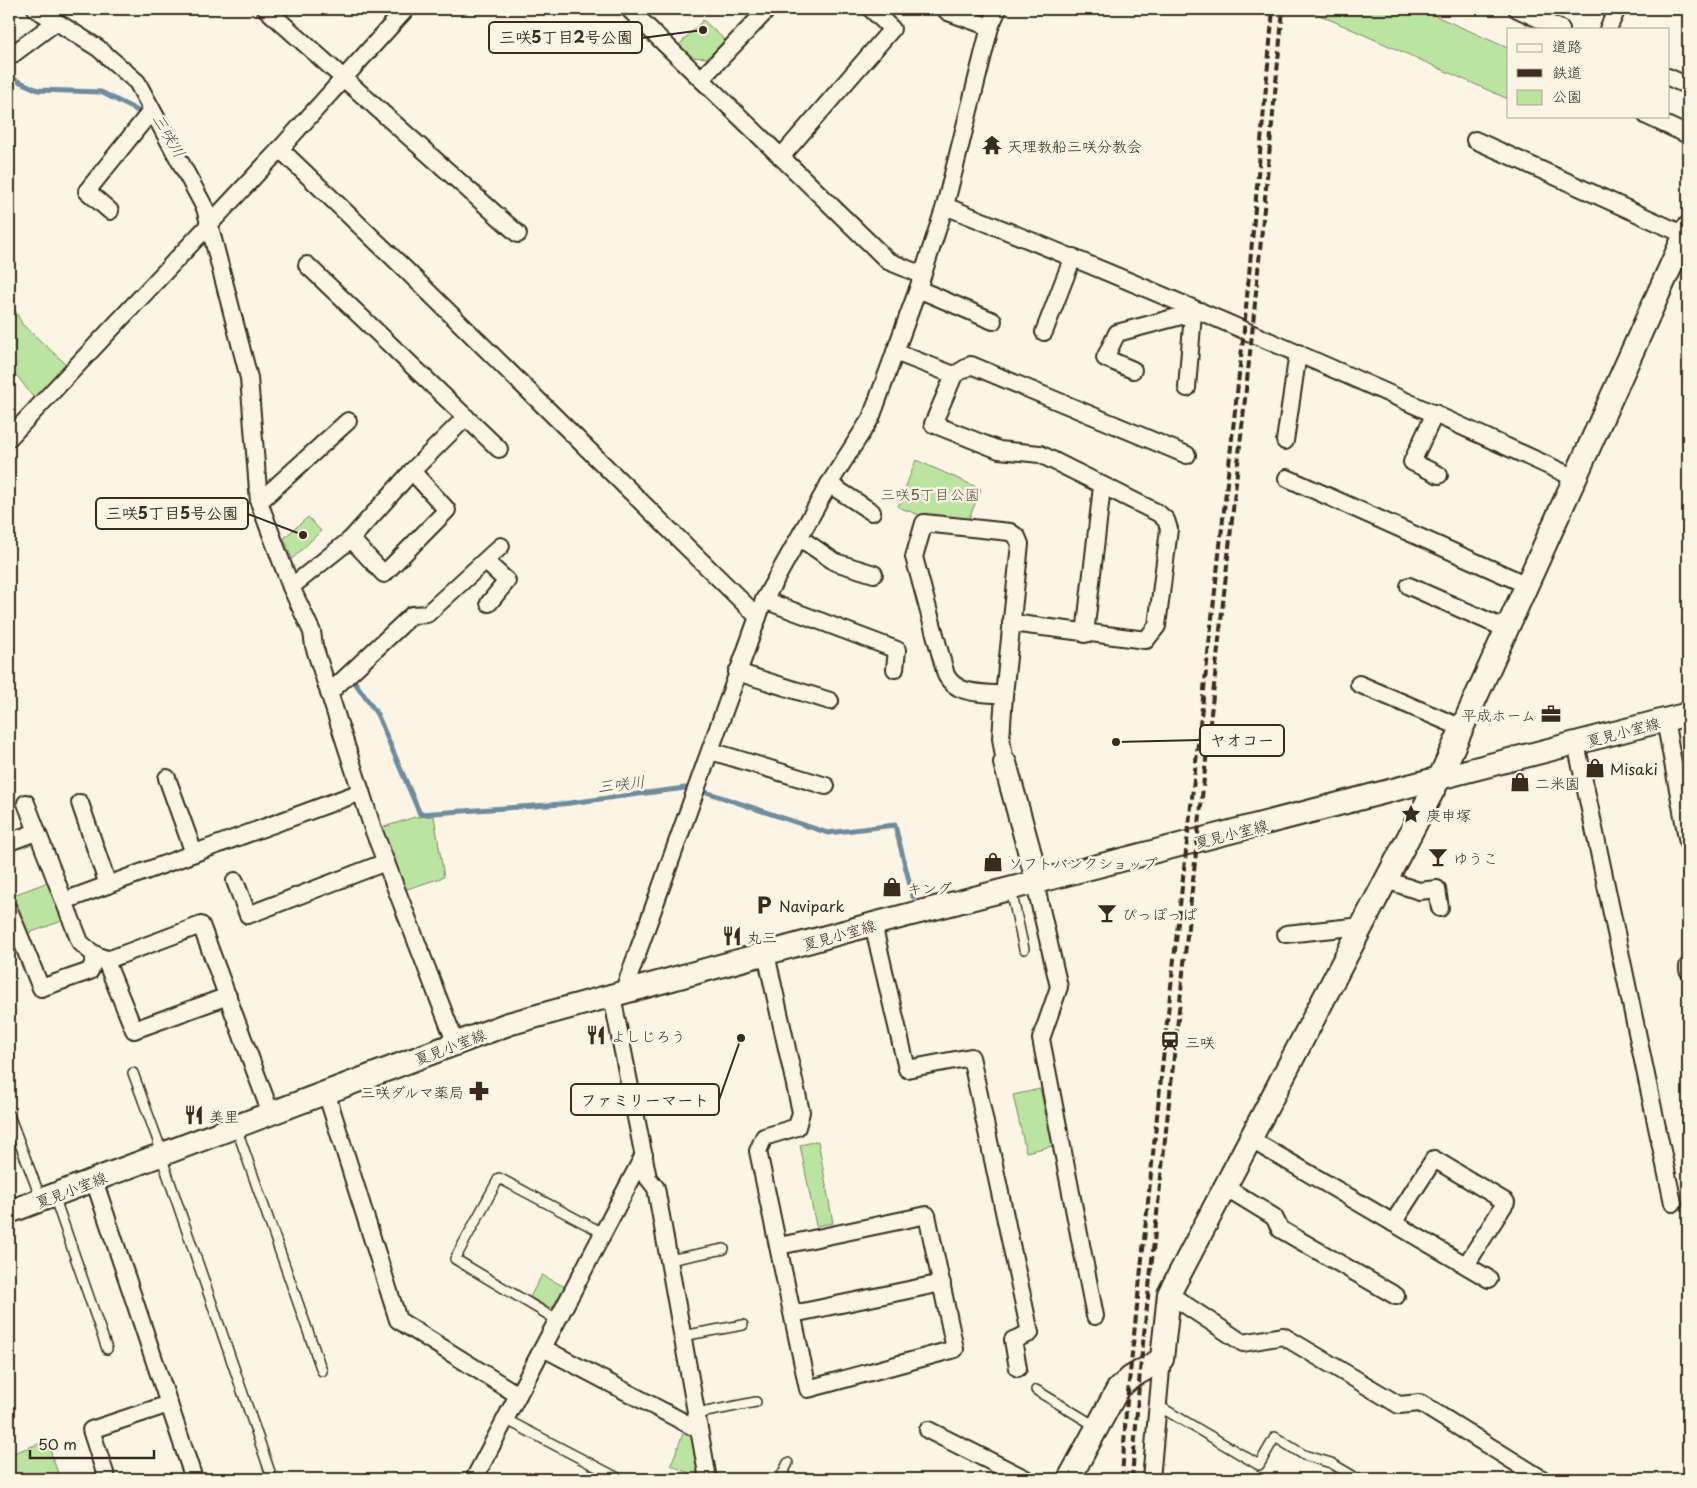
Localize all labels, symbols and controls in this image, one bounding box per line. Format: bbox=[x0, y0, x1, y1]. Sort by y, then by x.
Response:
callout: 三咲5丁目2号公園 bbox=[489, 22, 642, 53]
text: 三咲5丁目2号公園 bbox=[499, 24, 633, 48]
legend bbox=[1507, 28, 1670, 118]
text: 道路 bbox=[1552, 34, 1582, 57]
text: 鉄道 bbox=[1552, 60, 1582, 83]
text: 公園 bbox=[1552, 84, 1582, 107]
water label: 三咲川 bbox=[147, 108, 193, 162]
temple icon: 天理教船三咲分教会 bbox=[981, 134, 1003, 156]
place label: 天理教船三咲分教会 bbox=[1007, 134, 1142, 157]
park label: 三咲5丁目公園 bbox=[880, 482, 980, 505]
callout: 三咲5丁目5号公園 bbox=[96, 498, 248, 529]
text: 三咲5丁目5号公園 bbox=[106, 500, 238, 524]
place label: 平成ホーム bbox=[1462, 703, 1536, 726]
office icon: 平成ホーム bbox=[1540, 703, 1562, 725]
street label: 夏見小室線 bbox=[1584, 710, 1662, 752]
callout: ヤオコー bbox=[1200, 725, 1284, 756]
text: ヤオコー bbox=[1210, 727, 1274, 751]
shop icon: Misaki bbox=[1584, 757, 1606, 779]
place label: Misaki bbox=[1610, 757, 1658, 780]
water label: 三咲川 bbox=[596, 768, 646, 798]
shop icon: 二米園 bbox=[1509, 771, 1531, 793]
place label: 二米園 bbox=[1535, 771, 1580, 794]
place icon: 庚申塚 bbox=[1400, 803, 1422, 825]
place label: 庚申塚 bbox=[1426, 803, 1471, 826]
street label: 夏見小室線 bbox=[1192, 813, 1270, 853]
bar icon: ゆうこ bbox=[1427, 846, 1449, 868]
place label: ゆうこ bbox=[1453, 846, 1498, 869]
shop icon: ソフトバンクショップ bbox=[982, 851, 1004, 873]
place label: ソフトバンクショップ bbox=[1008, 851, 1157, 874]
shop icon: キング bbox=[881, 876, 903, 898]
place label: キング bbox=[907, 876, 952, 899]
parking icon: Navipark bbox=[753, 894, 775, 916]
place label: Navipark bbox=[779, 894, 845, 917]
bar icon: ぴっぽっぱ bbox=[1096, 902, 1118, 924]
place label: ぴっぽっぱ bbox=[1122, 902, 1197, 925]
street label: 夏見小室線 bbox=[800, 913, 878, 955]
restaurant icon: 丸三 bbox=[721, 925, 743, 947]
place label: 丸三 bbox=[747, 925, 777, 948]
street label: 夏見小室線 bbox=[411, 1022, 489, 1070]
restaurant icon: よしじろう bbox=[585, 1024, 607, 1046]
place label: よしじろう bbox=[611, 1024, 686, 1047]
station icon: 三咲 bbox=[1159, 1030, 1181, 1052]
place label: 三咲 bbox=[1185, 1030, 1215, 1053]
place label: 三咲ダルマ薬局 bbox=[360, 1080, 464, 1103]
pharmacy icon: 三咲ダルマ薬局 bbox=[468, 1080, 490, 1102]
callout: ファミリーマート bbox=[571, 1084, 719, 1115]
text: ファミリーマート bbox=[581, 1087, 709, 1111]
restaurant icon: 美里 bbox=[183, 1104, 205, 1126]
place label: 美里 bbox=[209, 1104, 239, 1127]
street label: 夏見小室線 bbox=[32, 1165, 110, 1213]
scale bar bbox=[30, 1428, 154, 1460]
text: 50 m bbox=[38, 1432, 77, 1455]

